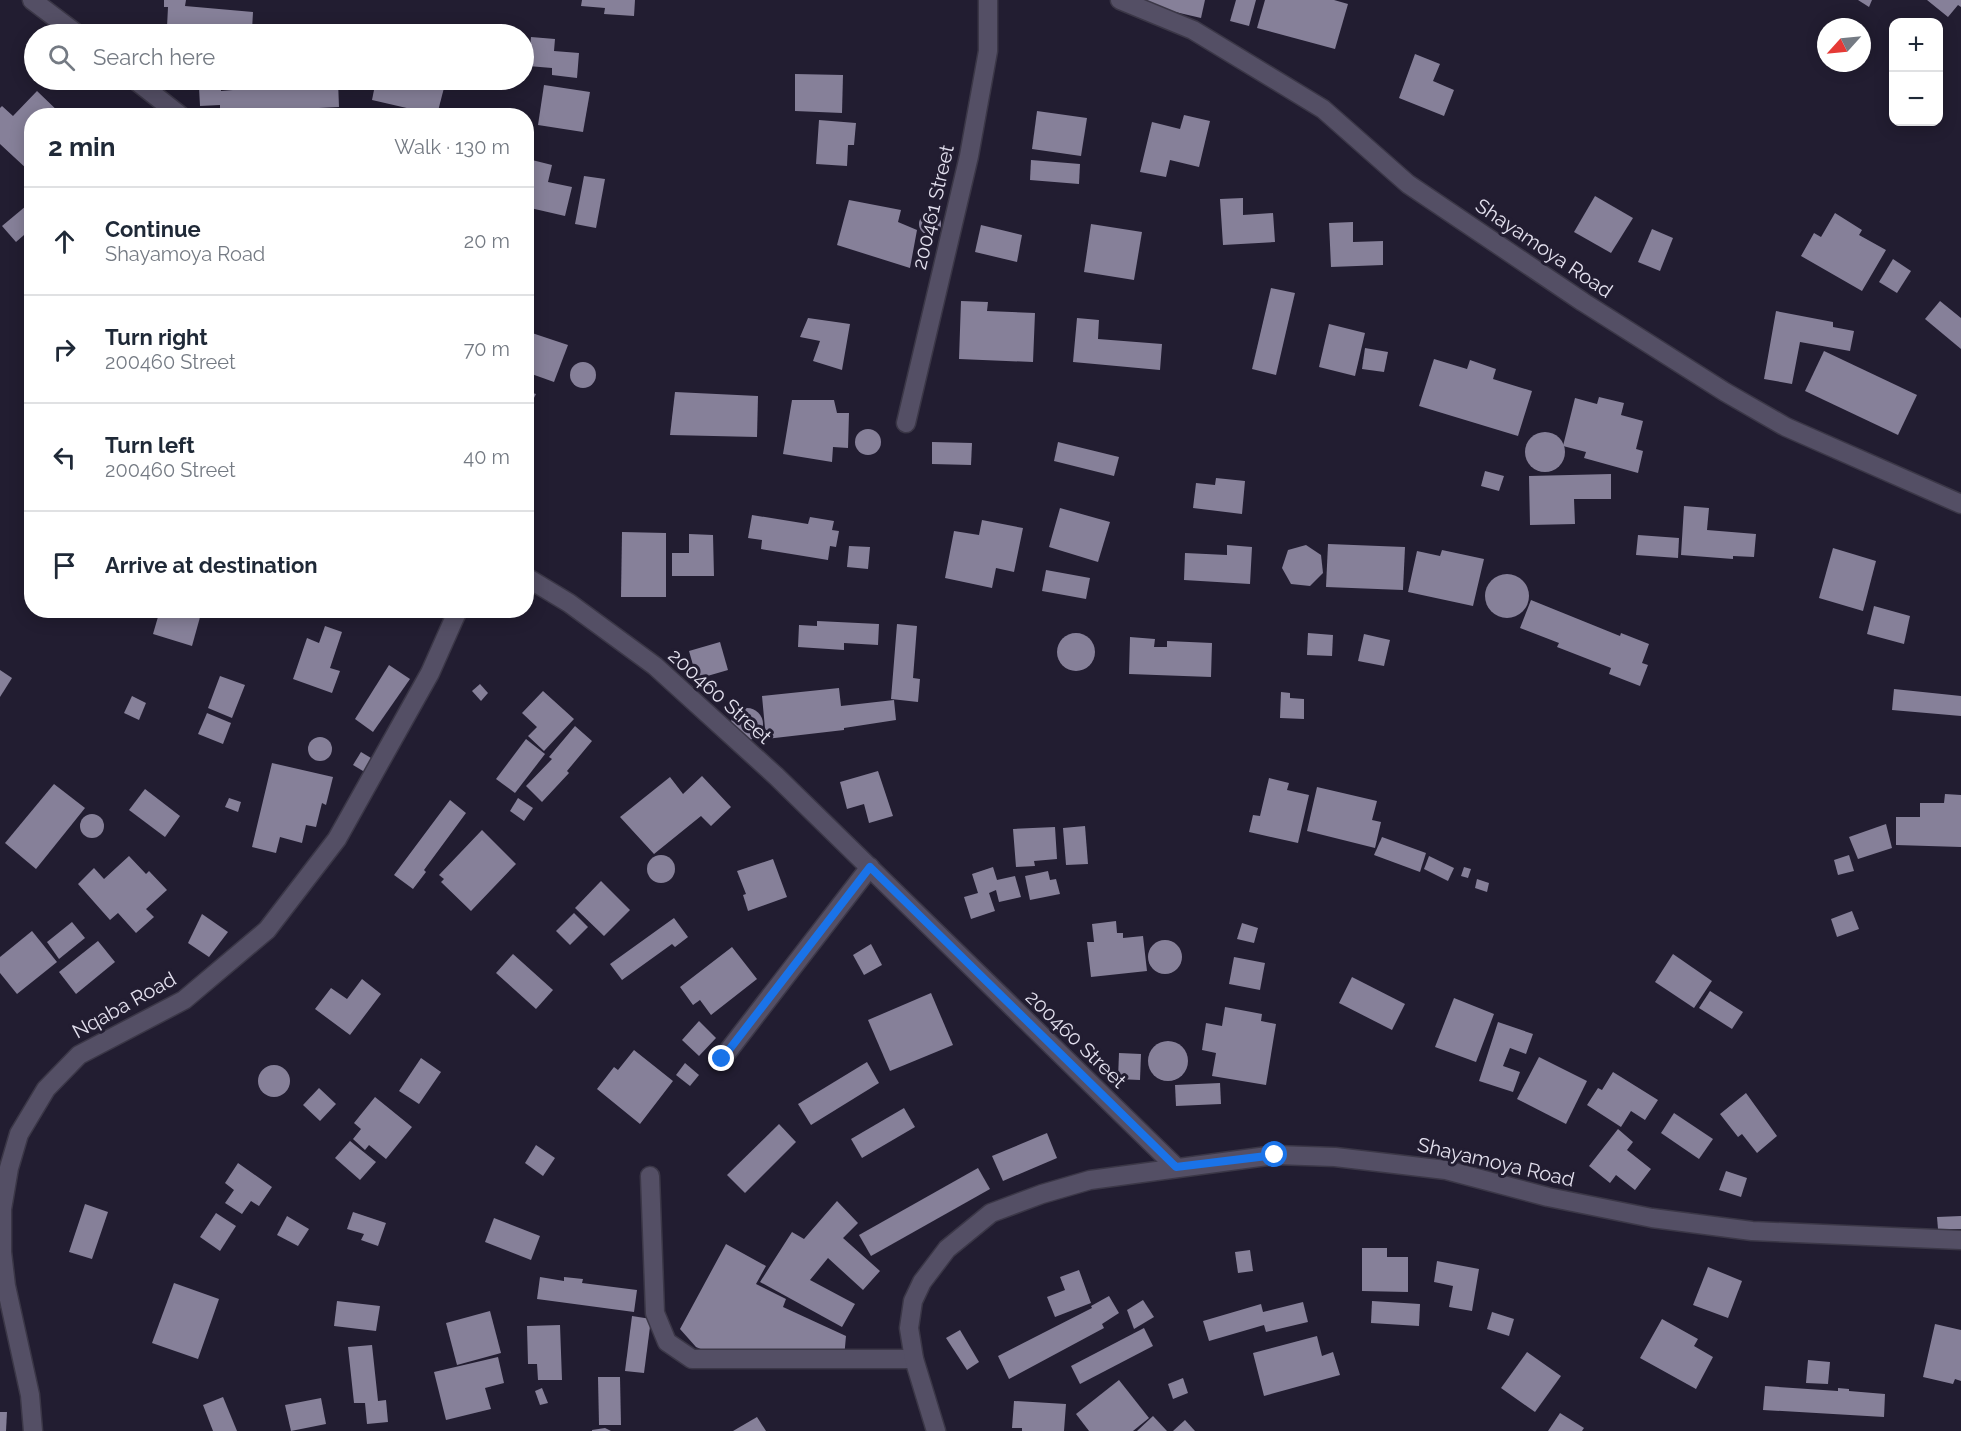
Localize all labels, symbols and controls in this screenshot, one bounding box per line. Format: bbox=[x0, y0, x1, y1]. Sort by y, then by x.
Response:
north arrow bbox=[1817, 18, 1871, 72]
map controls bbox=[1889, 18, 1943, 126]
button: + bbox=[1889, 18, 1943, 72]
search box bbox=[24, 24, 534, 90]
icon: search bbox=[45, 41, 78, 74]
text: Search here bbox=[93, 44, 215, 70]
button: − bbox=[1889, 72, 1943, 126]
text: 2 min bbox=[48, 132, 115, 162]
text: Walk · 130 m bbox=[394, 135, 510, 159]
street label: 200461 Street bbox=[907, 142, 959, 272]
street label: Shayamoya Road bbox=[1471, 193, 1617, 303]
text: Continue bbox=[105, 216, 201, 242]
icon: ahead bbox=[48, 225, 81, 258]
text: 20 m bbox=[464, 229, 510, 253]
text: Shayamoya Road bbox=[105, 242, 265, 266]
text: Turn right bbox=[105, 324, 208, 350]
icon: right bbox=[48, 333, 81, 366]
text: 70 m bbox=[464, 337, 510, 361]
text: 200460 Street bbox=[105, 350, 236, 374]
text: Turn left bbox=[105, 432, 195, 458]
icon: left bbox=[48, 441, 81, 474]
text: 40 m bbox=[463, 445, 510, 469]
text: 200460 Street bbox=[105, 458, 236, 482]
icon: arrive bbox=[48, 549, 81, 582]
text: Arrive at destination bbox=[105, 552, 318, 578]
street label: 200460 Street bbox=[663, 643, 777, 749]
street label: Nqaba Road bbox=[68, 967, 180, 1043]
street label: 200460 Street bbox=[1021, 985, 1132, 1093]
route end bbox=[708, 1045, 734, 1071]
street label: Shayamoya Road bbox=[1415, 1132, 1577, 1192]
route start bbox=[1261, 1141, 1287, 1167]

